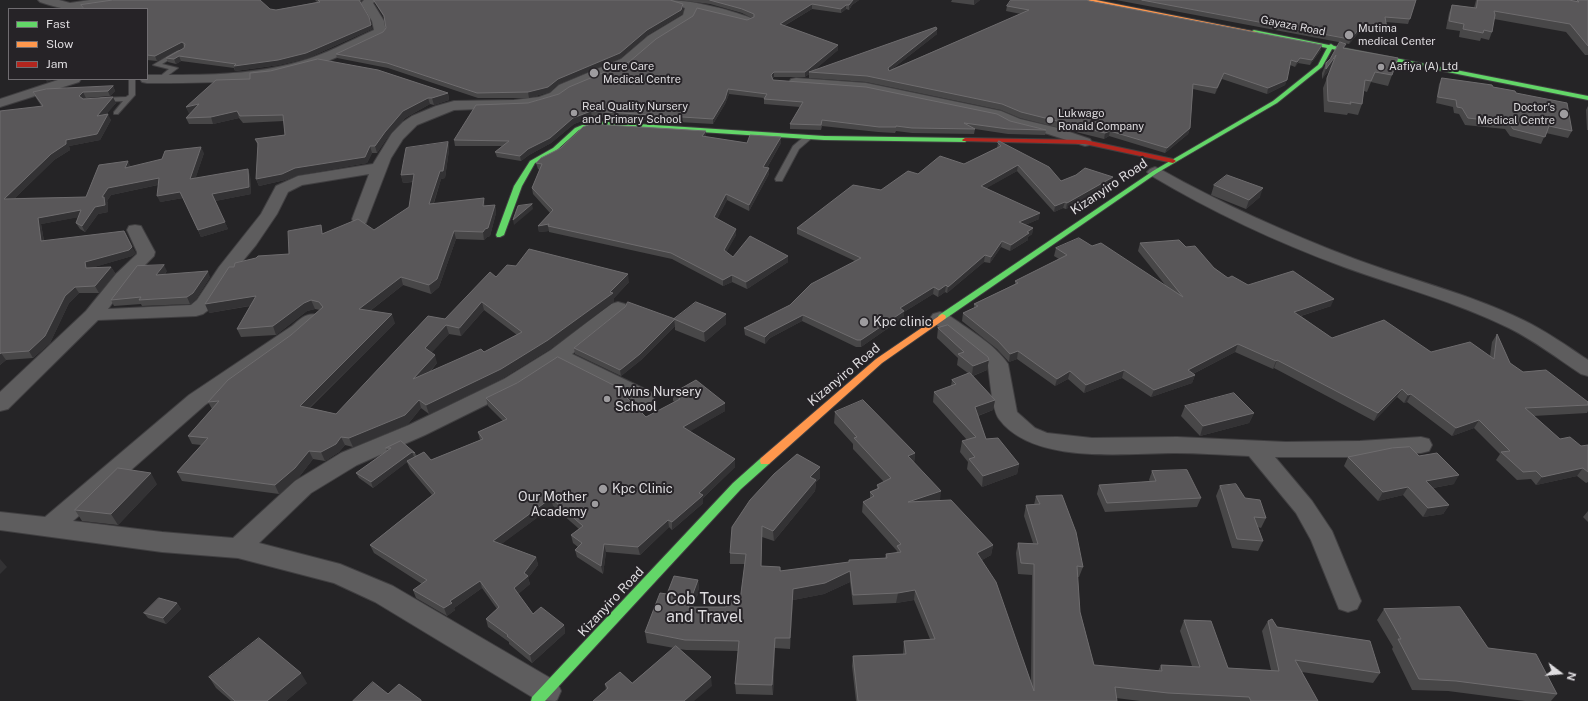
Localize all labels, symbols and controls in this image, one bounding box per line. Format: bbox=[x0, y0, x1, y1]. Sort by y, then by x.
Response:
legend bbox=[8, 8, 148, 80]
street label: Gayaza Road bbox=[1259, 13, 1327, 39]
text: Fast bbox=[46, 17, 70, 31]
place label: Mutima medical Center bbox=[1358, 22, 1436, 48]
marker: Mutima medical Center bbox=[1343, 29, 1355, 41]
text: Slow bbox=[46, 37, 73, 51]
text: Jam bbox=[46, 57, 68, 71]
place label: Cure Care Medical Centre bbox=[603, 60, 681, 86]
place label: Aafiya (A) Ltd bbox=[1389, 60, 1458, 74]
marker: Aafiya (A) Ltd bbox=[1376, 62, 1386, 72]
marker: Cure Care Medical Centre bbox=[588, 67, 600, 79]
place label: Real Quality Nursery and Primary School bbox=[582, 100, 688, 126]
place label: Doctor's Medical Centre bbox=[1477, 101, 1555, 127]
place label: Lukwago Ronald Company bbox=[1058, 107, 1144, 133]
marker: Real Quality Nursery and Primary School bbox=[569, 108, 579, 118]
marker: Doctor's Medical Centre bbox=[1558, 108, 1570, 120]
marker: Lukwago Ronald Company bbox=[1045, 115, 1055, 125]
street label: Kizanyiro Road bbox=[1068, 156, 1150, 218]
place label: Kpc clinic bbox=[873, 314, 932, 330]
marker: Kpc clinic bbox=[858, 316, 870, 328]
street label: Kizanyiro Road bbox=[805, 340, 883, 410]
place label: Twins Nursery School bbox=[615, 384, 701, 415]
marker: Twins Nursery School bbox=[602, 394, 612, 404]
place label: Kpc Clinic bbox=[612, 481, 673, 497]
marker: Kpc Clinic bbox=[597, 483, 609, 495]
place label: Our Mother Academy bbox=[518, 489, 587, 520]
marker: Our Mother Academy bbox=[590, 499, 600, 509]
street label: Kizanyiro Road bbox=[575, 564, 647, 640]
place label: Cob Tours and Travel bbox=[666, 589, 743, 627]
marker: Cob Tours and Travel bbox=[653, 603, 663, 613]
north arrow bbox=[1540, 653, 1580, 693]
text: N bbox=[1565, 671, 1578, 682]

